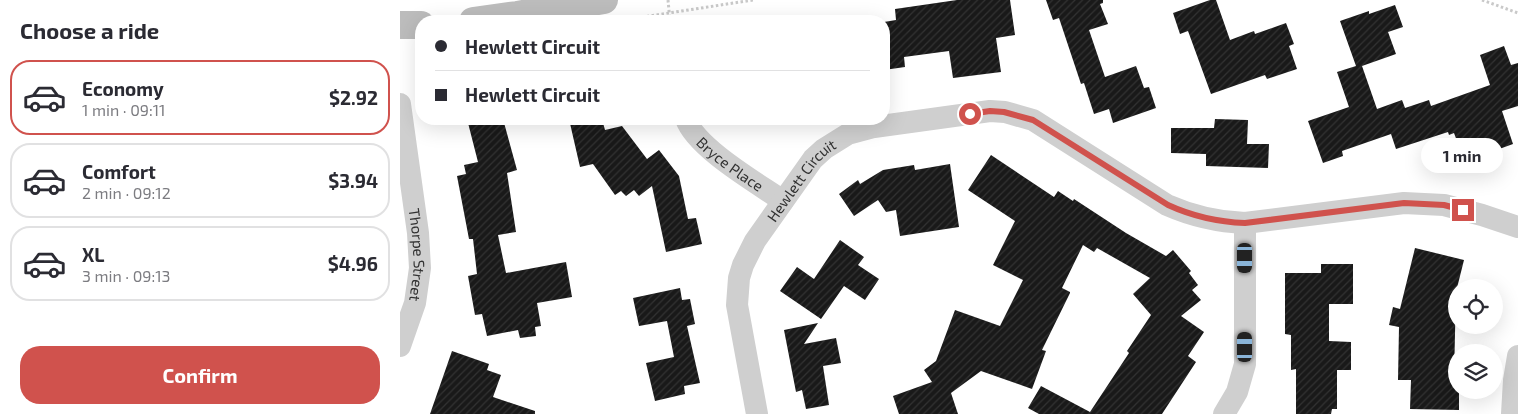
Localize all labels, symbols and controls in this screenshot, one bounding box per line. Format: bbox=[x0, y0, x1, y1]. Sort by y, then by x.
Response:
text: Choose a ride bbox=[20, 17, 159, 43]
text: Hewlett Circuit bbox=[465, 35, 600, 58]
icon: car bbox=[22, 75, 67, 120]
text: Economy bbox=[82, 77, 164, 100]
text: Hewlett Circuit bbox=[465, 83, 600, 106]
text: $2.92 bbox=[329, 86, 378, 109]
text: 1 min · 09:11 bbox=[82, 100, 165, 119]
route start bbox=[959, 103, 981, 125]
street label: Bryce Place bbox=[693, 133, 767, 195]
street label: Hewlett Circuit bbox=[763, 135, 839, 225]
callout: 1 min bbox=[1422, 138, 1504, 172]
text: 1 min bbox=[1443, 146, 1481, 165]
icon: car bbox=[22, 158, 67, 203]
text: Comfort bbox=[82, 160, 156, 183]
text: $3.94 bbox=[328, 169, 378, 192]
text: 2 min · 09:12 bbox=[82, 183, 171, 202]
route end bbox=[1452, 199, 1474, 221]
street label: Thorpe Street bbox=[406, 207, 429, 303]
icon: car bbox=[22, 241, 67, 286]
text: XL bbox=[82, 243, 104, 266]
car bbox=[1237, 243, 1252, 273]
text: $4.96 bbox=[328, 252, 378, 275]
text: 3 min · 09:13 bbox=[82, 266, 171, 285]
map controls bbox=[1448, 279, 1503, 399]
button: locate bbox=[1448, 279, 1503, 334]
car bbox=[1237, 332, 1252, 362]
button: layers bbox=[1448, 344, 1503, 399]
button: Confirm bbox=[20, 346, 380, 404]

